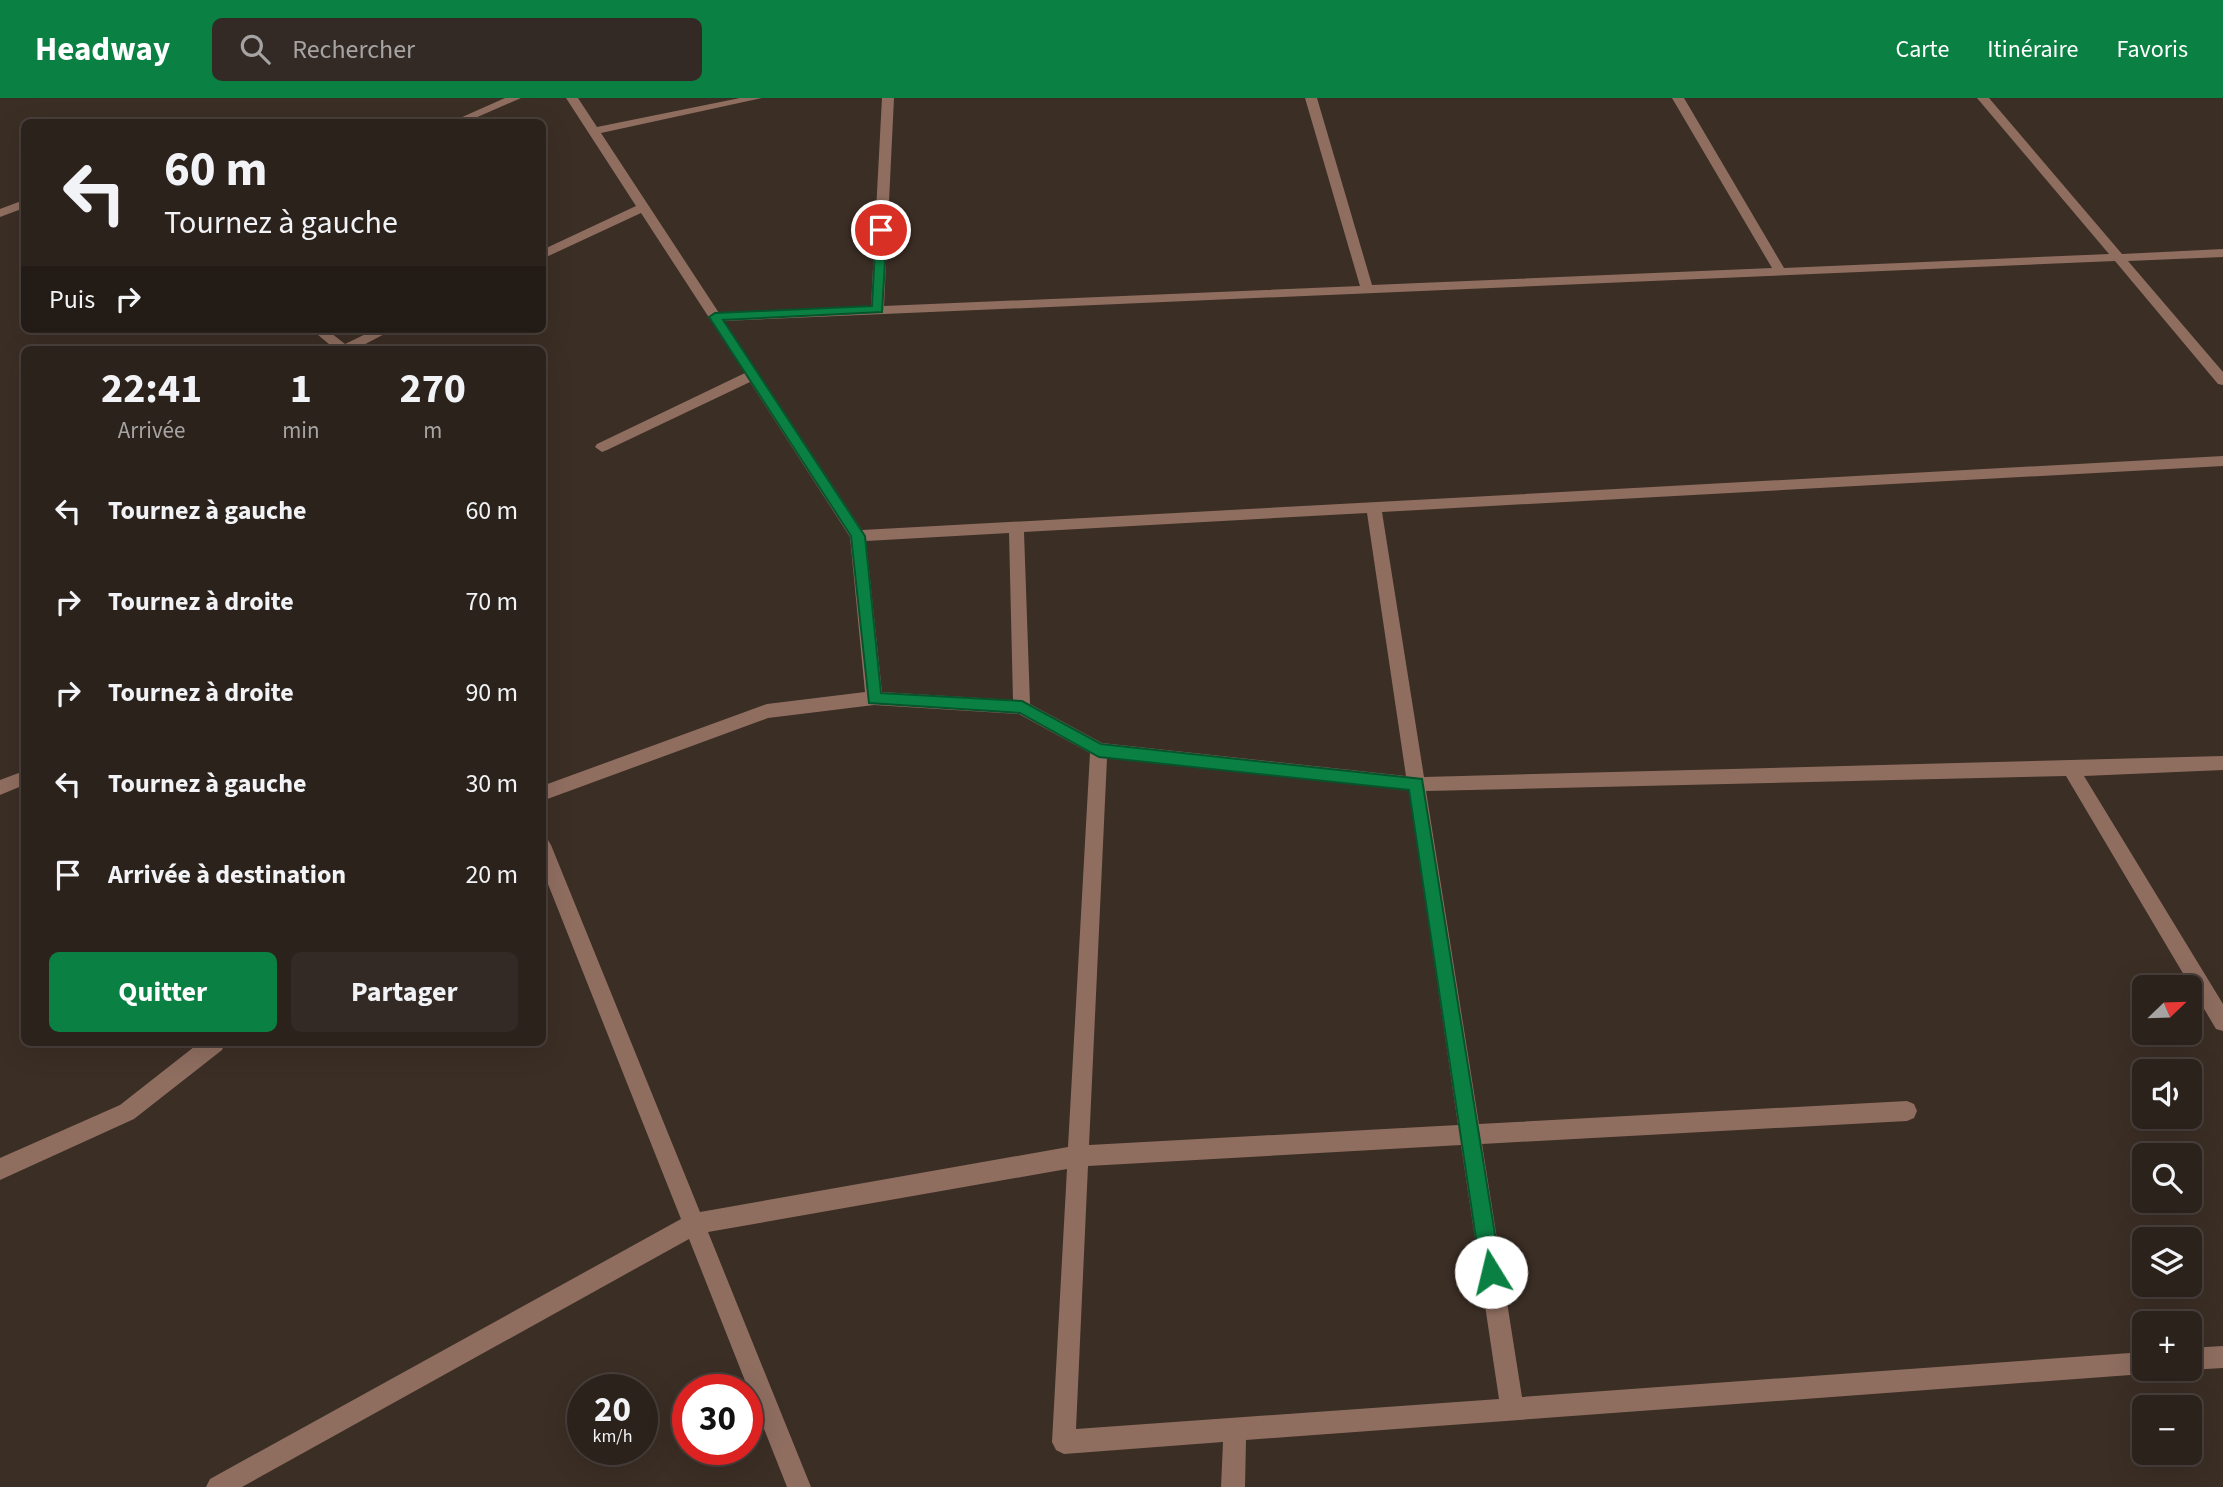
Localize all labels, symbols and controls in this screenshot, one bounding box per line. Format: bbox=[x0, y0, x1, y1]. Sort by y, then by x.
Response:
search box bbox=[212, 18, 702, 81]
text: Headway bbox=[35, 26, 170, 73]
icon: search bbox=[236, 30, 274, 68]
text: Rechercher bbox=[292, 31, 415, 68]
text: Carte bbox=[1895, 32, 1949, 67]
text: Itinéraire bbox=[1987, 32, 2078, 67]
text: Favoris bbox=[2116, 32, 2188, 67]
text: 60 m bbox=[164, 135, 268, 205]
icon: left bbox=[49, 147, 140, 238]
text: Tournez à gauche bbox=[164, 200, 398, 246]
pin bbox=[851, 200, 911, 260]
icon: arrive bbox=[862, 211, 900, 249]
icon: right bbox=[109, 280, 147, 318]
text: Puis bbox=[49, 281, 95, 318]
text: 22:41 bbox=[101, 359, 202, 419]
text: 1 bbox=[290, 359, 312, 419]
text: 270 bbox=[399, 359, 466, 419]
text: Arrivée bbox=[118, 414, 185, 447]
text: min bbox=[282, 414, 320, 447]
text: m bbox=[423, 414, 442, 447]
icon: left bbox=[49, 492, 87, 530]
text: Tournez à gauche bbox=[108, 492, 307, 529]
text: 60 m bbox=[465, 492, 518, 529]
icon: right bbox=[49, 583, 87, 621]
text: Tournez à droite bbox=[108, 583, 294, 620]
text: 70 m bbox=[465, 583, 518, 620]
icon: right bbox=[49, 674, 87, 712]
text: Tournez à droite bbox=[108, 674, 294, 711]
text: 90 m bbox=[465, 674, 518, 711]
icon: left bbox=[49, 765, 87, 803]
text: Tournez à gauche bbox=[108, 765, 307, 802]
text: 30 m bbox=[465, 765, 518, 802]
icon: arrive bbox=[49, 856, 87, 894]
text: Arrivée à destination bbox=[108, 856, 346, 893]
text: 20 m bbox=[465, 856, 518, 893]
button: Quitter bbox=[49, 952, 277, 1032]
button: Partager bbox=[291, 952, 518, 1032]
north arrow bbox=[2132, 975, 2202, 1045]
map controls bbox=[2132, 975, 2202, 1465]
button: sound bbox=[2132, 1059, 2202, 1129]
button: search bbox=[2132, 1143, 2202, 1213]
button: layers bbox=[2132, 1227, 2202, 1297]
position arrow bbox=[1454, 1235, 1528, 1309]
button: + bbox=[2132, 1311, 2202, 1381]
speed limit sign: 30 bbox=[672, 1374, 763, 1465]
text: 20 bbox=[594, 1385, 631, 1435]
button: − bbox=[2132, 1395, 2202, 1465]
text: km/h bbox=[593, 1424, 632, 1449]

